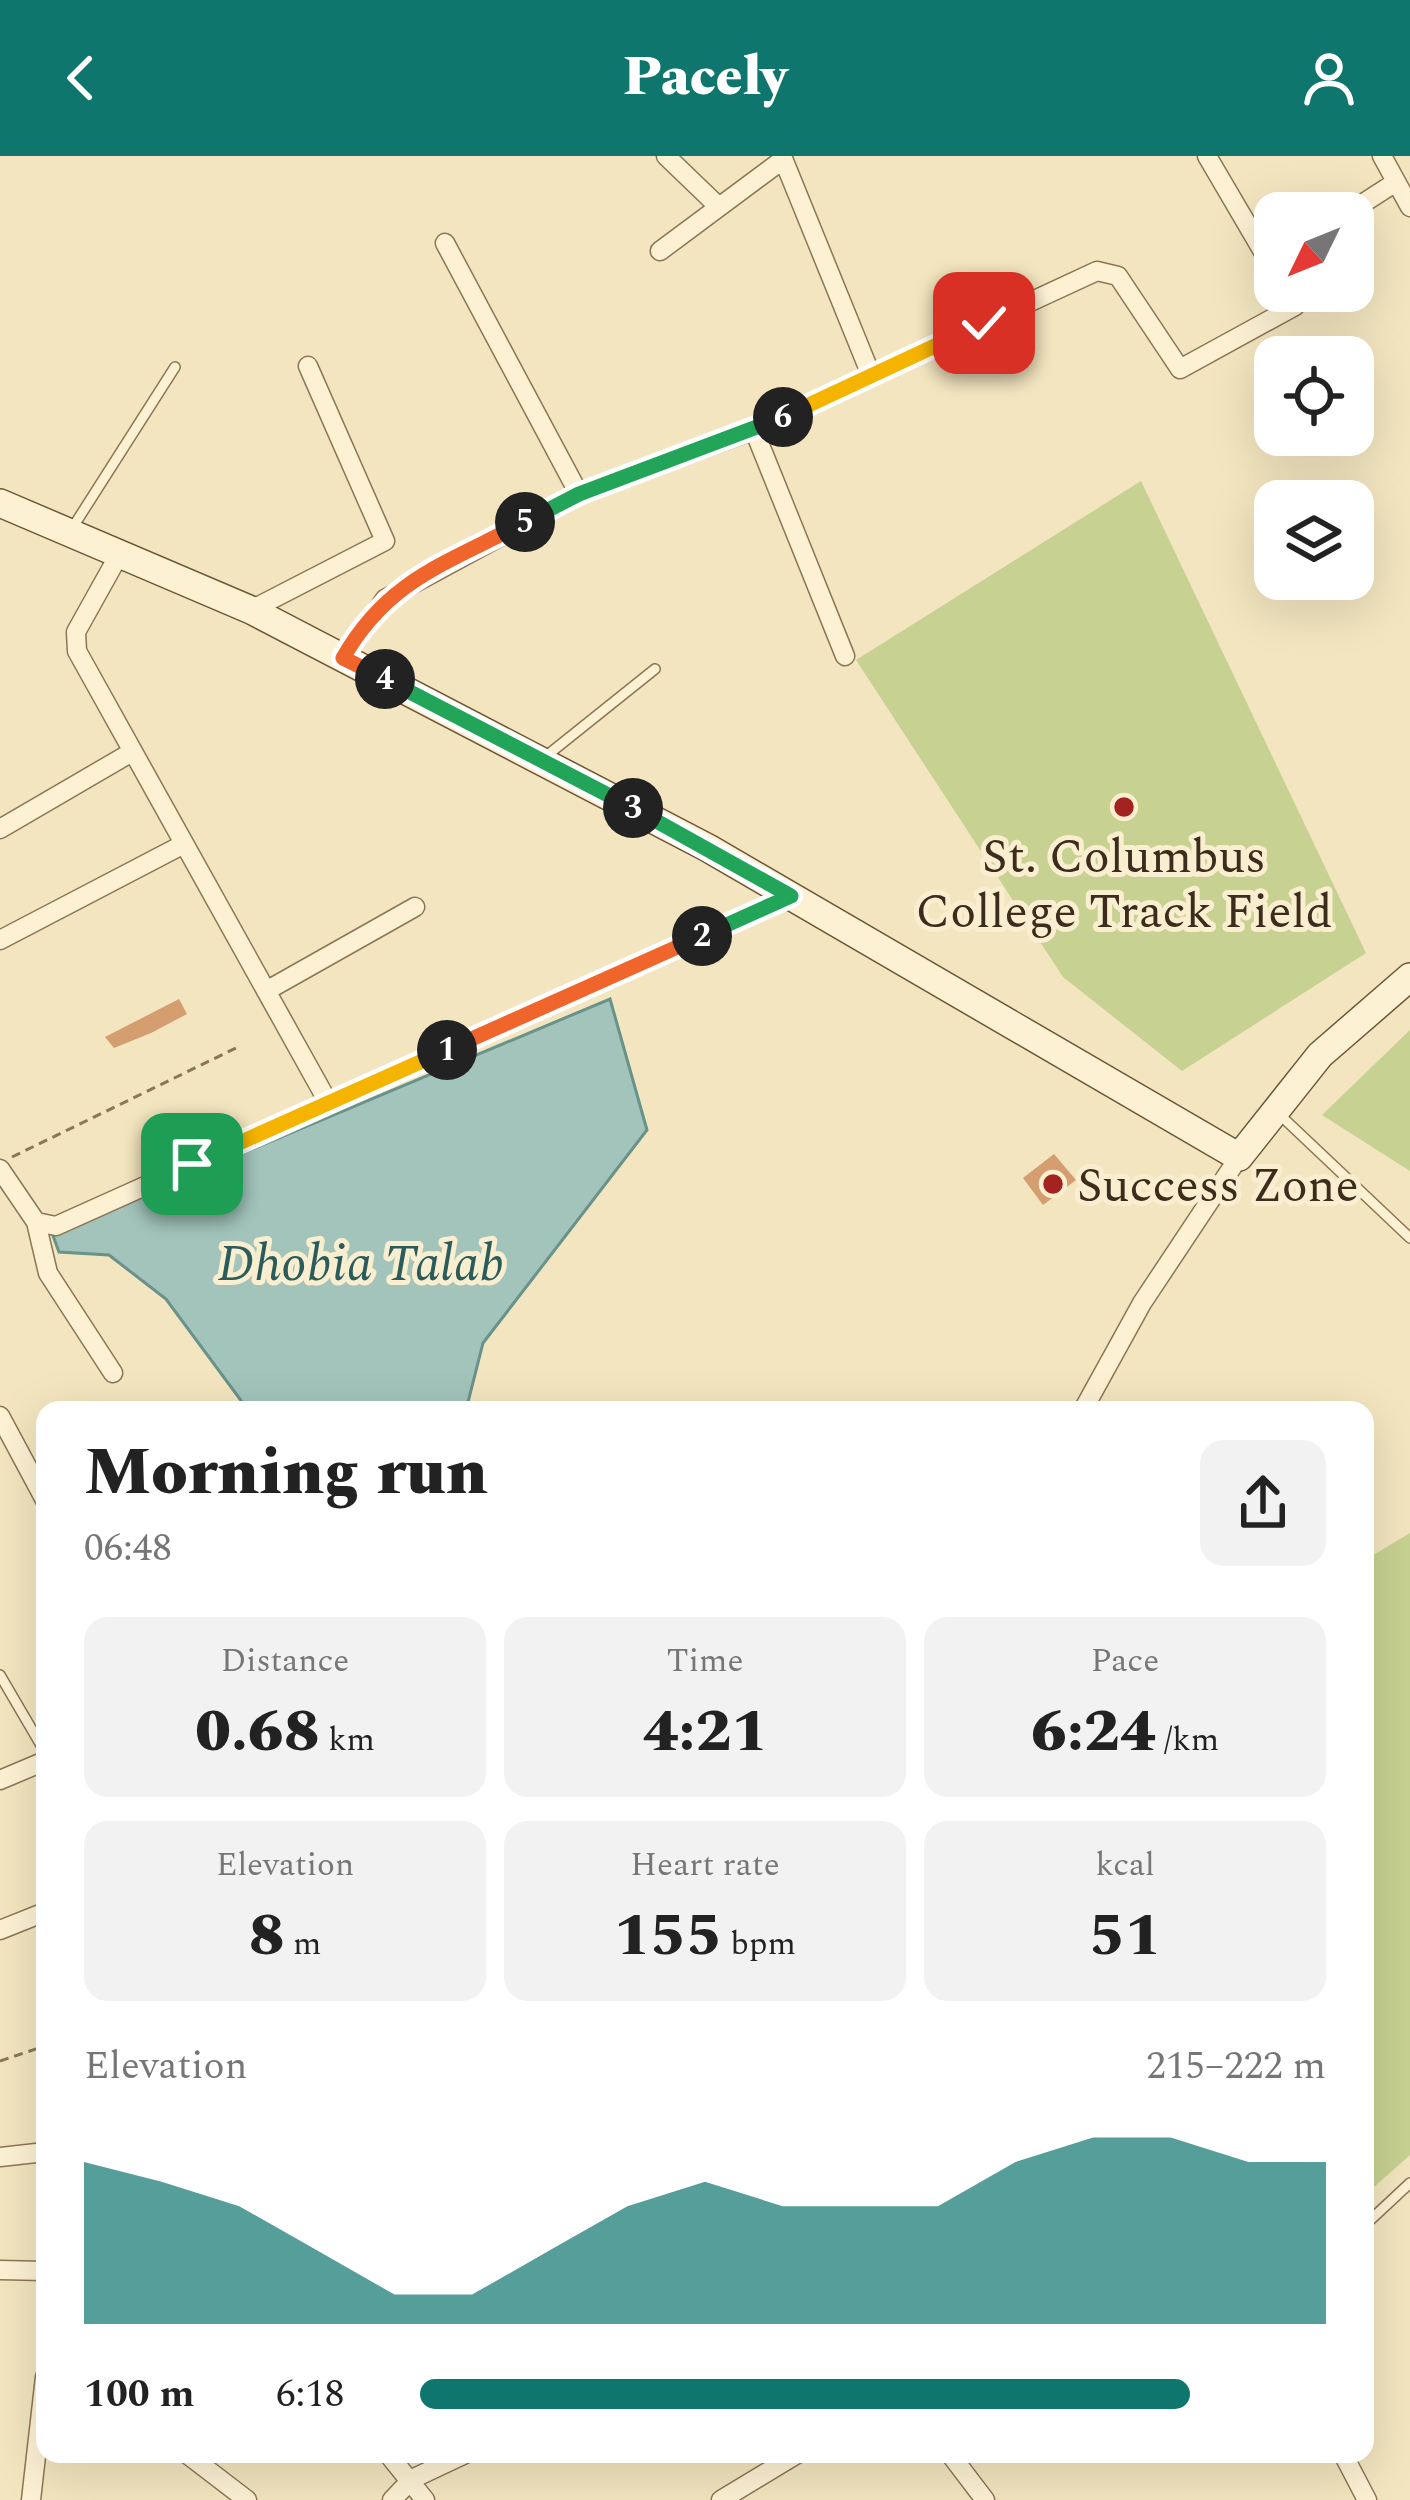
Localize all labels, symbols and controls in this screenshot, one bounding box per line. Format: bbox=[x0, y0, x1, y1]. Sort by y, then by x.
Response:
text: Pacely bbox=[623, 37, 787, 119]
icon: back bbox=[48, 45, 114, 111]
icon: person bbox=[1296, 45, 1362, 111]
north arrow bbox=[1254, 192, 1374, 312]
map controls bbox=[1254, 192, 1374, 600]
pin bbox=[933, 272, 1035, 374]
icon: check bbox=[951, 290, 1017, 356]
button: locate bbox=[1254, 336, 1374, 456]
pin: 6 bbox=[753, 387, 813, 447]
text: 6 bbox=[774, 392, 792, 442]
button: layers bbox=[1254, 480, 1374, 600]
pin: 5 bbox=[495, 492, 555, 552]
text: 5 bbox=[516, 497, 534, 547]
pin: 4 bbox=[355, 649, 415, 709]
text: 4 bbox=[376, 654, 394, 704]
pin: 3 bbox=[603, 778, 663, 838]
text: 3 bbox=[624, 783, 642, 833]
marker: St. Columbus College Track Field bbox=[1111, 794, 1137, 820]
place label: St. Columbus College Track Field bbox=[915, 821, 1333, 949]
pin: 2 bbox=[672, 906, 732, 966]
text: 2 bbox=[693, 911, 711, 961]
pin: 1 bbox=[417, 1020, 477, 1080]
text: 1 bbox=[438, 1025, 456, 1075]
pin bbox=[141, 1113, 243, 1215]
icon: arrive bbox=[159, 1131, 225, 1197]
place label: Success Zone bbox=[1077, 1150, 1359, 1223]
marker: Success Zone bbox=[1040, 1171, 1066, 1197]
water label: Dhobia Talab bbox=[218, 1226, 504, 1304]
text: Morning run bbox=[84, 1423, 488, 1524]
button: share bbox=[1200, 1440, 1326, 1566]
text: 06:48 bbox=[84, 1519, 172, 1578]
text: Distance bbox=[221, 1636, 349, 1686]
text: Time bbox=[667, 1636, 743, 1686]
text: Pace bbox=[1091, 1636, 1159, 1686]
text: 0.68 bbox=[195, 1686, 320, 1778]
text: 4:21 bbox=[643, 1686, 767, 1778]
text: 6:24 bbox=[1031, 1686, 1156, 1778]
text: km bbox=[320, 1715, 375, 1765]
text: /km bbox=[1156, 1715, 1219, 1765]
text: Elevation bbox=[216, 1840, 354, 1890]
text: Heart rate bbox=[630, 1840, 780, 1890]
text: kcal bbox=[1095, 1840, 1155, 1890]
text: 8 bbox=[249, 1890, 285, 1982]
text: 155 bbox=[614, 1890, 722, 1982]
text: 51 bbox=[1089, 1890, 1161, 1982]
text: m bbox=[285, 1919, 321, 1969]
text: bpm bbox=[722, 1919, 796, 1969]
text: Elevation bbox=[84, 2037, 247, 2096]
text: 215–222 m bbox=[1146, 2037, 1326, 2096]
text: 100 m bbox=[84, 2365, 195, 2424]
text: 6:18 bbox=[276, 2365, 344, 2424]

